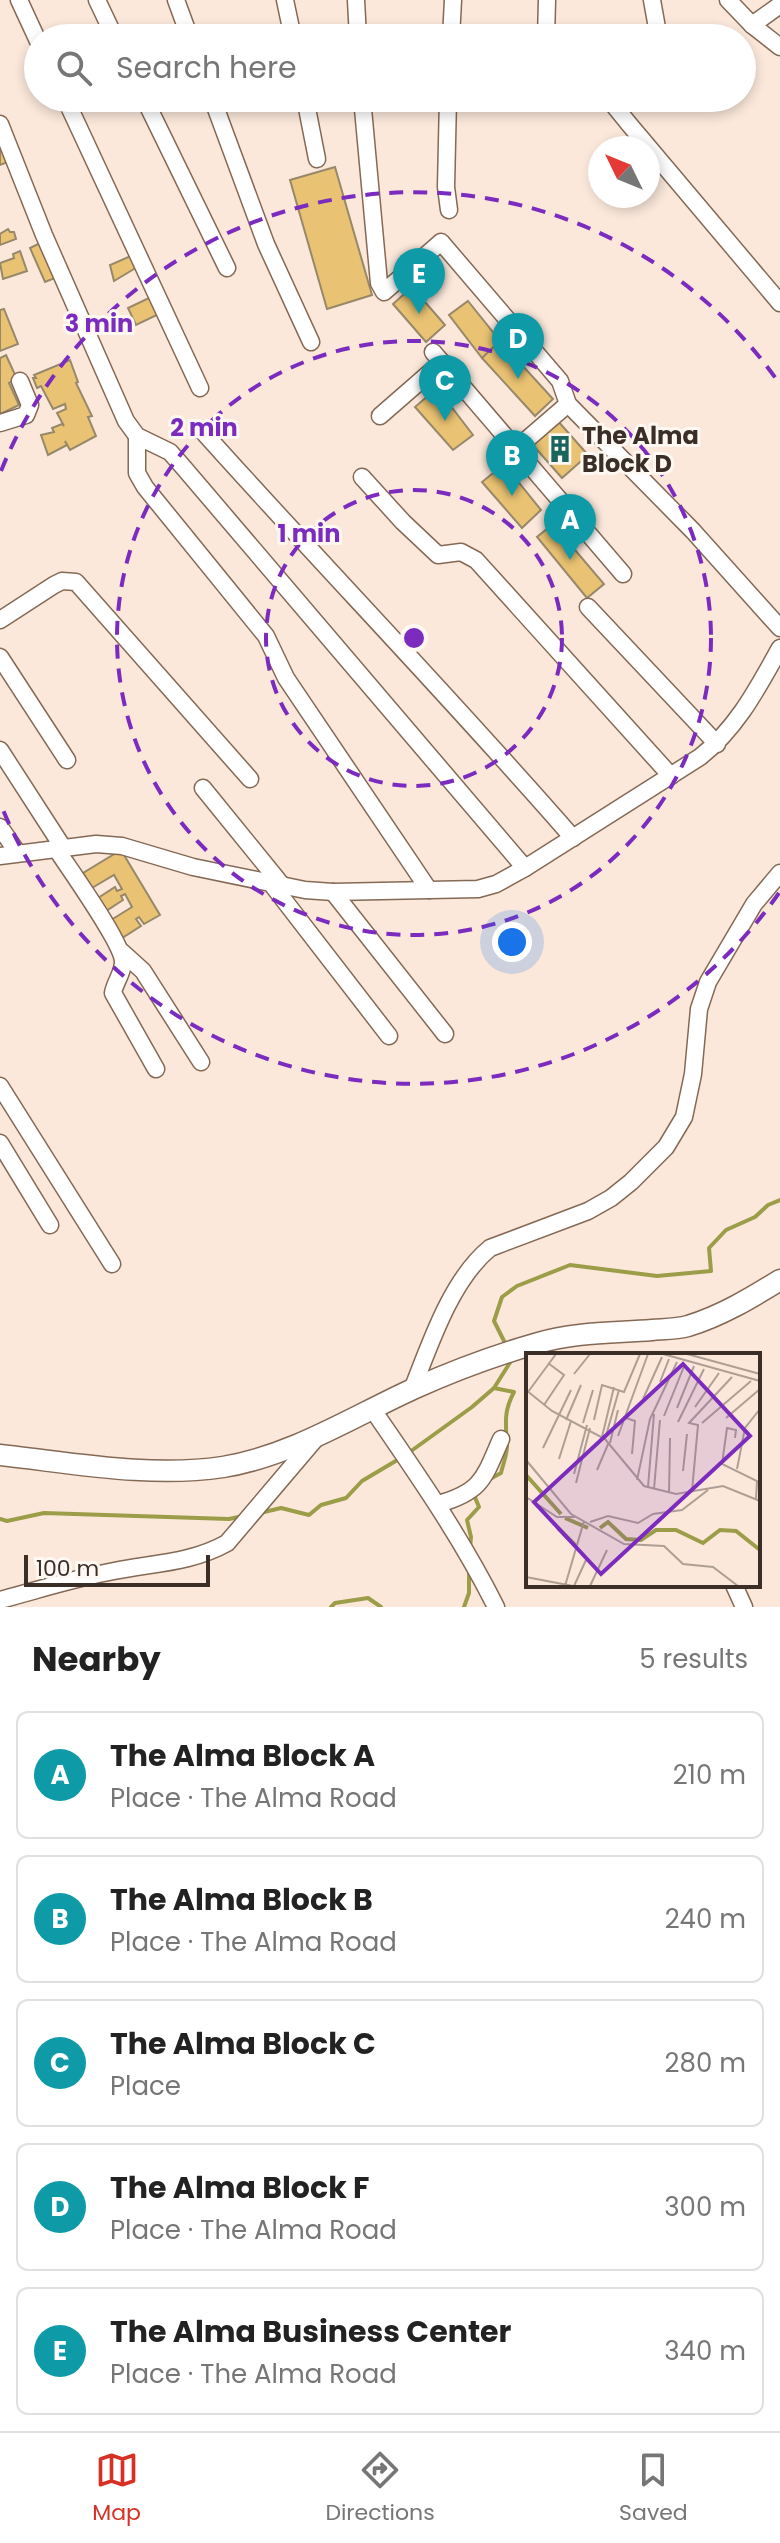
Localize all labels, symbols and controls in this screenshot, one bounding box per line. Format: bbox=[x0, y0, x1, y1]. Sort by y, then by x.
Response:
search box bbox=[24, 24, 756, 112]
icon: search bbox=[52, 46, 96, 90]
text: Search here bbox=[116, 46, 297, 89]
north arrow bbox=[588, 136, 660, 208]
pin: E bbox=[393, 248, 445, 314]
text: 3 min bbox=[65, 307, 133, 340]
pin: D bbox=[492, 313, 544, 379]
pin: C bbox=[419, 355, 471, 421]
text: 2 min bbox=[170, 411, 238, 444]
place label: The Alma Block D bbox=[582, 419, 699, 480]
pin: B bbox=[486, 430, 538, 496]
building icon: The Alma Block D bbox=[545, 434, 575, 464]
pin: A bbox=[544, 494, 596, 560]
text: 1 min bbox=[278, 517, 340, 550]
centre of rings bbox=[400, 624, 428, 652]
your location bbox=[492, 922, 532, 962]
inset map bbox=[526, 1353, 760, 1587]
scale bar bbox=[24, 1551, 210, 1587]
text: 100 m bbox=[36, 1553, 99, 1584]
text: Nearby bbox=[32, 1635, 161, 1683]
text: 5 results bbox=[639, 1641, 748, 1677]
text: The Alma Block A bbox=[110, 1734, 375, 1777]
text: A bbox=[50, 1757, 70, 1793]
text: 210 m bbox=[673, 1757, 746, 1793]
text: Place · The Alma Road bbox=[110, 1780, 397, 1816]
text: The Alma Block B bbox=[110, 1878, 373, 1921]
text: B bbox=[51, 1901, 69, 1937]
text: 240 m bbox=[665, 1901, 746, 1937]
text: Place · The Alma Road bbox=[110, 1924, 397, 1960]
text: The Alma Block C bbox=[110, 2022, 376, 2065]
text: C bbox=[50, 2045, 70, 2081]
text: 280 m bbox=[665, 2045, 746, 2081]
text: Place bbox=[110, 2068, 181, 2104]
text: The Alma Block F bbox=[110, 2166, 369, 2209]
text: D bbox=[51, 2189, 69, 2225]
text: 300 m bbox=[664, 2189, 746, 2225]
text: Place · The Alma Road bbox=[110, 2212, 397, 2248]
text: The Alma Business Center bbox=[110, 2310, 511, 2353]
text: E bbox=[53, 2333, 67, 2369]
text: 340 m bbox=[664, 2333, 746, 2369]
text: Place · The Alma Road bbox=[110, 2356, 397, 2392]
tab: Map bbox=[92, 2448, 141, 2529]
tab: Directions bbox=[325, 2448, 435, 2529]
tab: Saved bbox=[619, 2448, 688, 2529]

